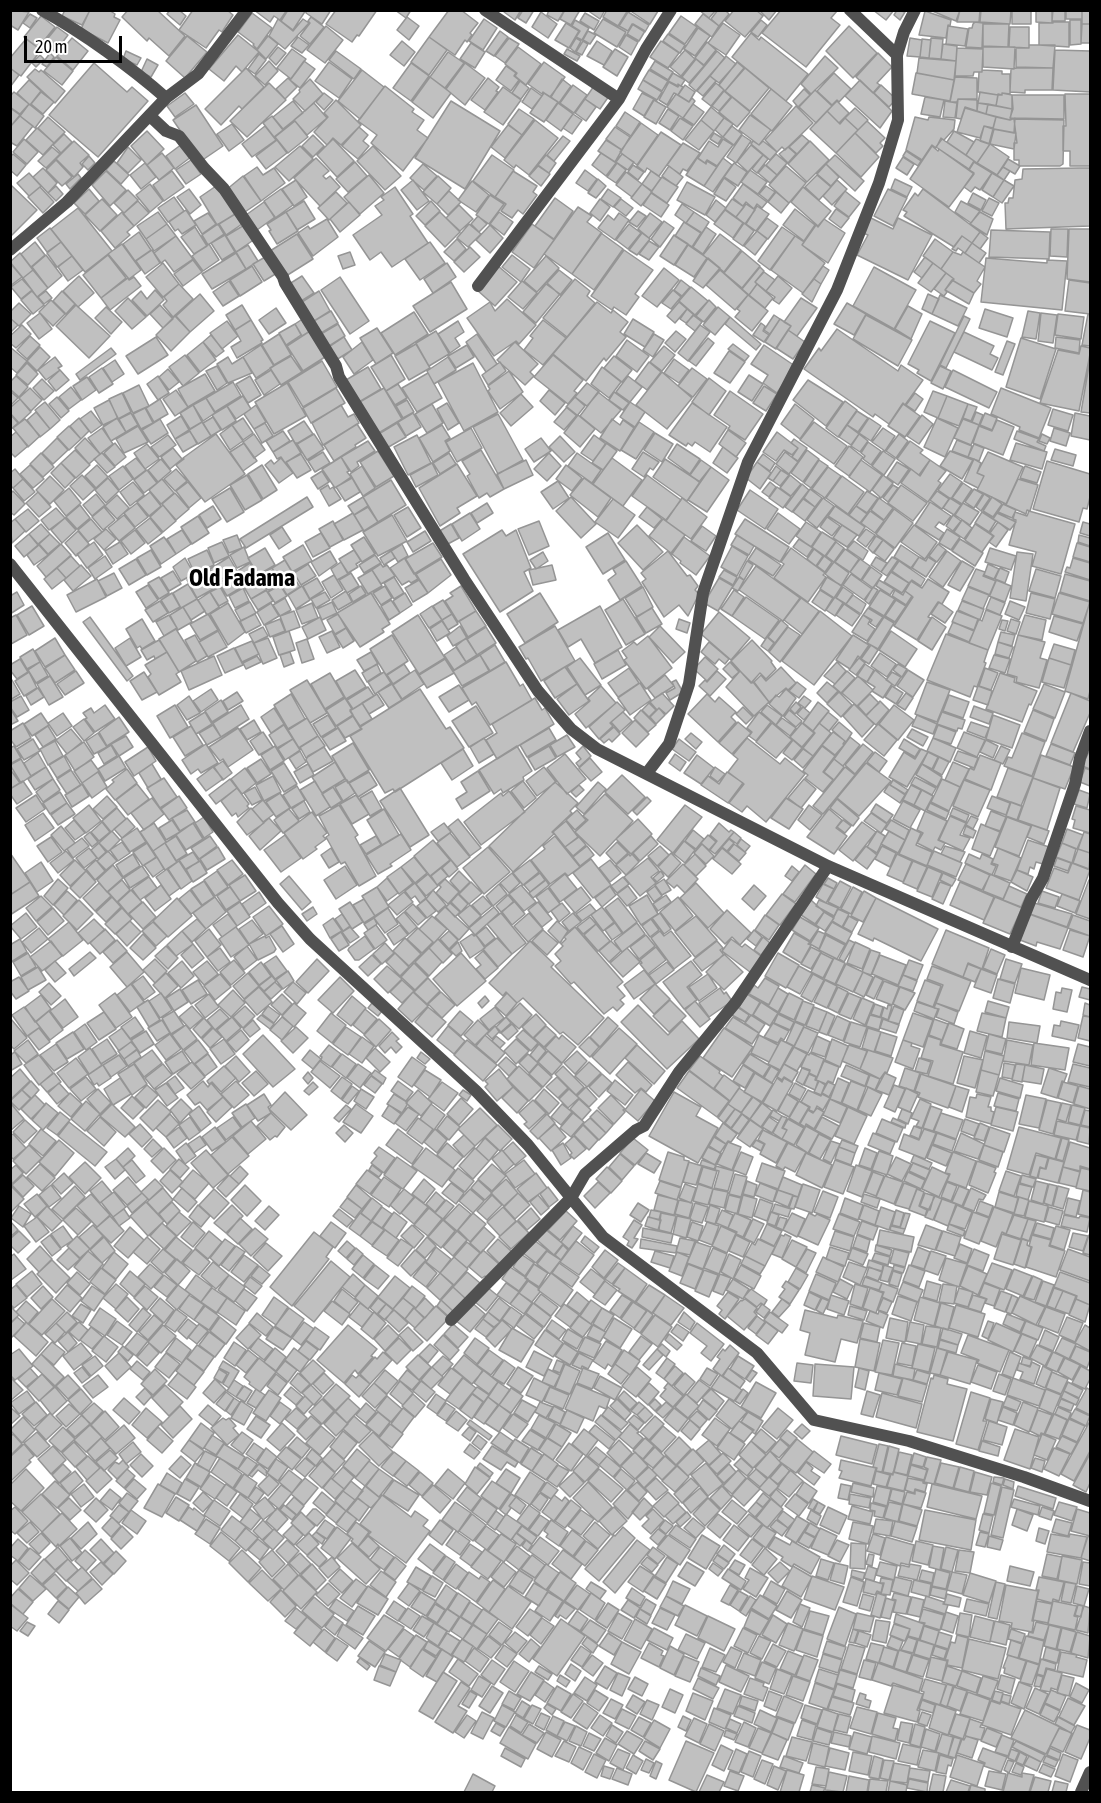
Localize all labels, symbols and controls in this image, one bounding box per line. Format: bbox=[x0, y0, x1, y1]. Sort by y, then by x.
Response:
scale bar bbox=[27, 24, 124, 62]
text: 20 m bbox=[35, 36, 67, 57]
district label: Old Fadama bbox=[189, 564, 295, 592]

